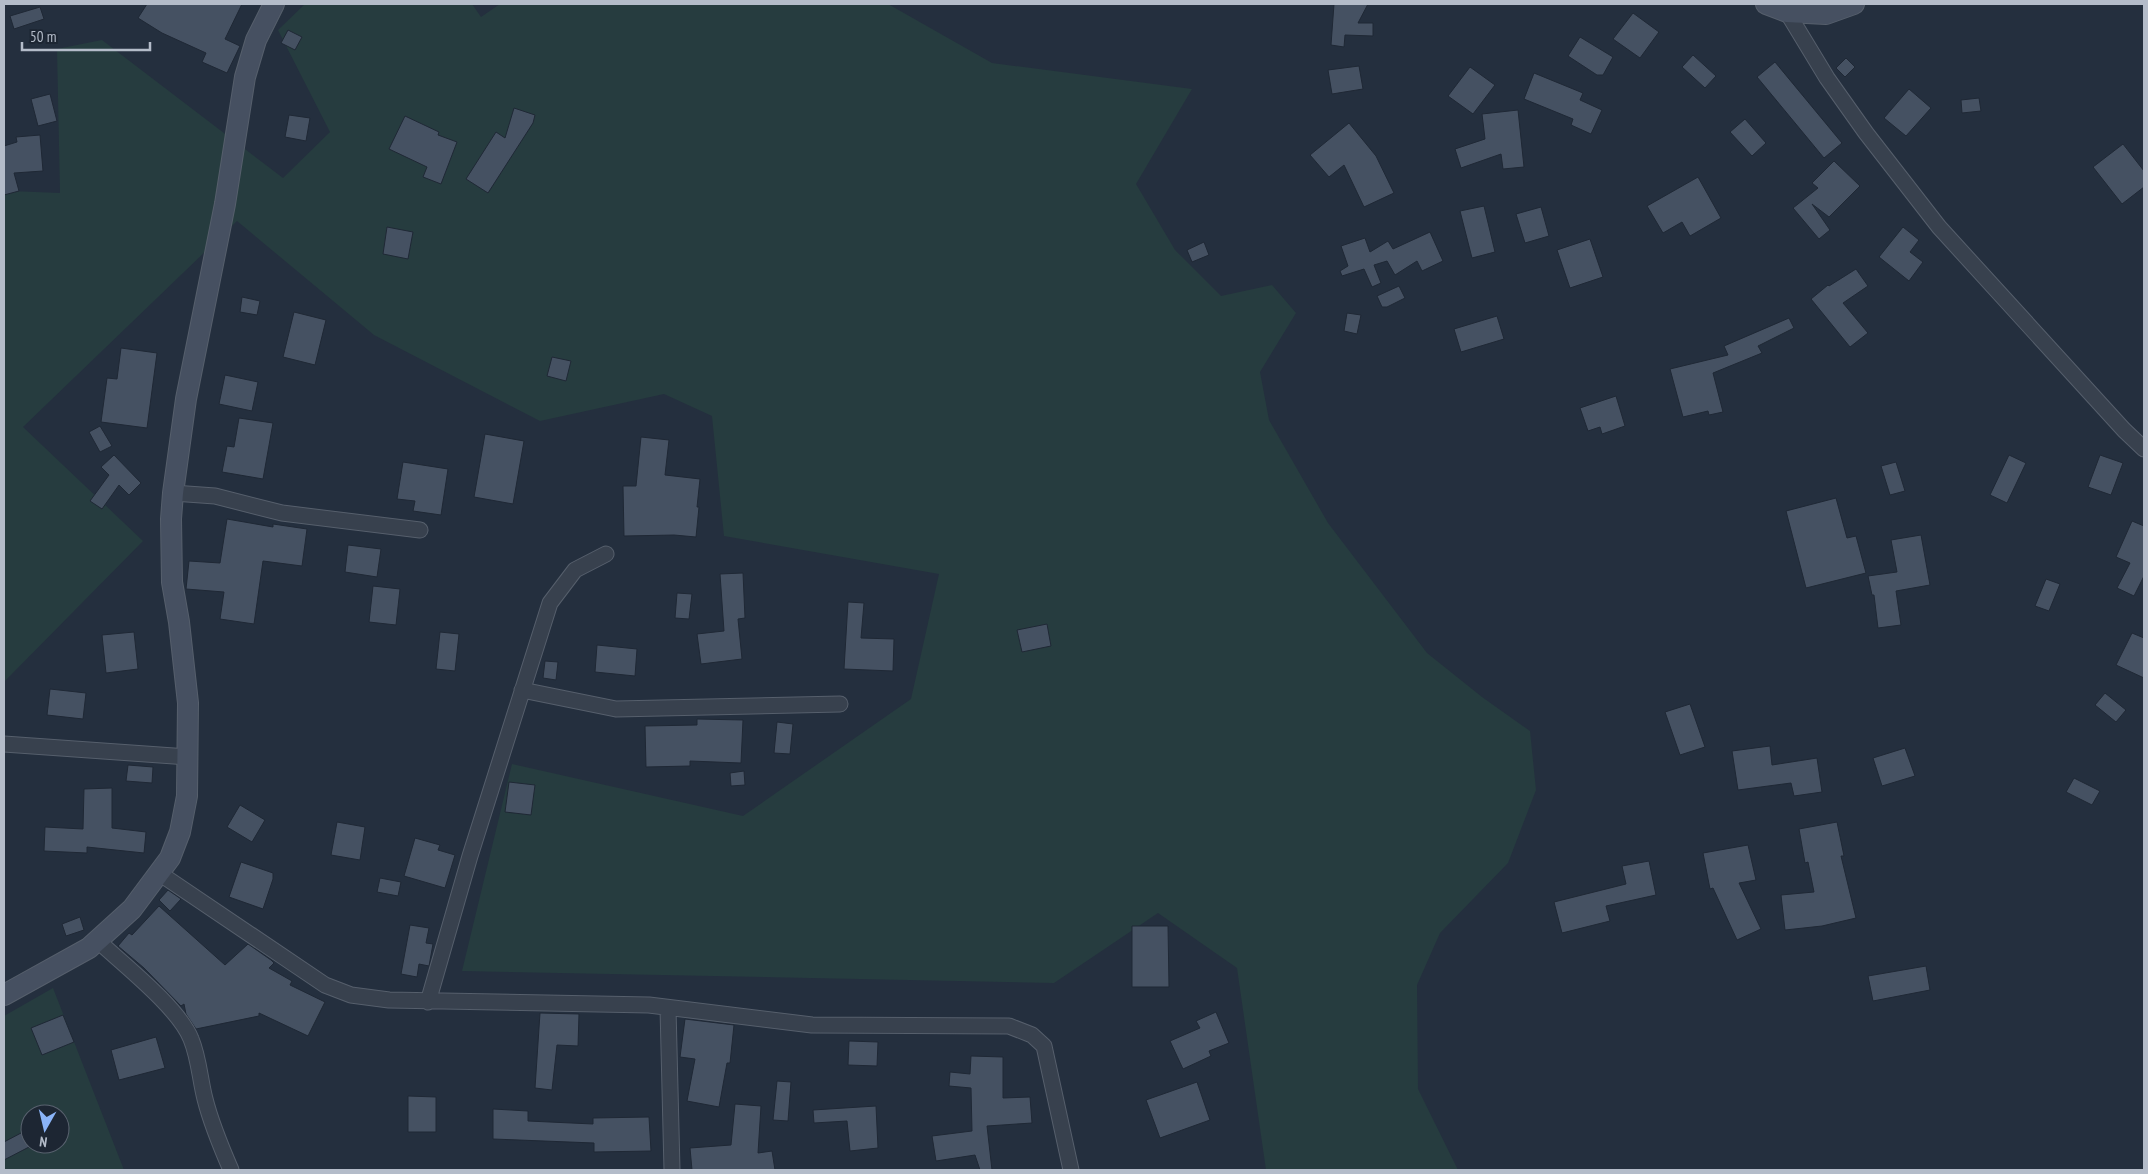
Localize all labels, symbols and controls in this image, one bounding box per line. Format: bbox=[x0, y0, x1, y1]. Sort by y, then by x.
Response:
scale bar bbox=[22, 20, 150, 52]
text: 50 m bbox=[30, 27, 56, 46]
north arrow bbox=[20, 1104, 70, 1154]
text: N bbox=[38, 1132, 48, 1151]

